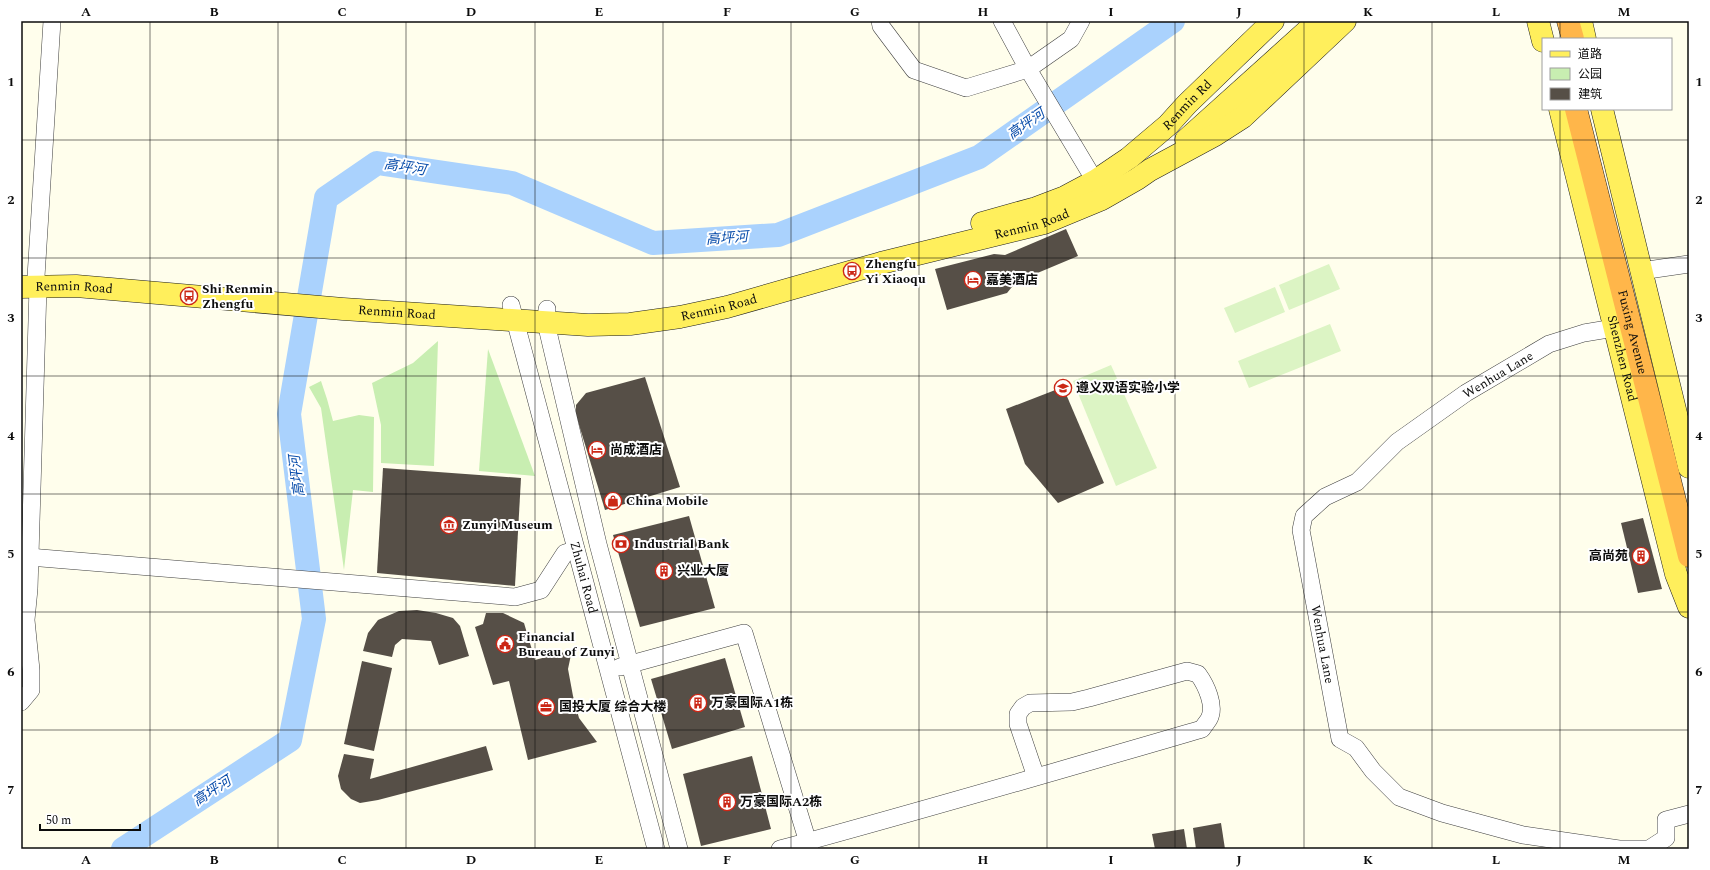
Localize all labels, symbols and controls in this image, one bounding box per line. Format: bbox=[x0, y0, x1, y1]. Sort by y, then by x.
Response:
text: A bbox=[81, 2, 91, 22]
text: B bbox=[209, 2, 219, 22]
text: C bbox=[337, 2, 347, 22]
text: D bbox=[466, 2, 476, 22]
text: E bbox=[595, 2, 604, 22]
text: F bbox=[723, 2, 731, 22]
text: G bbox=[850, 2, 860, 22]
text: H bbox=[978, 2, 989, 22]
text: I bbox=[1108, 2, 1114, 22]
text: J bbox=[1236, 2, 1242, 22]
text: K bbox=[1363, 2, 1373, 22]
text: L bbox=[1492, 2, 1500, 22]
text: M bbox=[1618, 2, 1631, 22]
legend bbox=[1542, 38, 1672, 110]
text: 道路 bbox=[1578, 45, 1602, 64]
text: 公园 bbox=[1578, 65, 1602, 84]
text: 1 bbox=[7, 72, 15, 92]
text: 1 bbox=[1695, 72, 1703, 92]
street label: Renmin Rd bbox=[1158, 75, 1217, 135]
text: 建筑 bbox=[1578, 85, 1602, 104]
water label: 高坪河 bbox=[1003, 102, 1052, 145]
water label: 高坪河 bbox=[383, 153, 430, 181]
text: 2 bbox=[7, 190, 15, 210]
text: 2 bbox=[1695, 190, 1703, 210]
street label: Renmin Road bbox=[992, 203, 1073, 245]
water label: 高坪河 bbox=[705, 226, 752, 250]
place label: Zhengfu Yi Xiaoqu bbox=[865, 254, 926, 289]
bus stop icon: Zhengfu Yi Xiaoqu bbox=[842, 261, 862, 281]
hotel icon: 嘉美酒店 bbox=[963, 270, 983, 290]
place label: 嘉美酒店 bbox=[986, 270, 1038, 290]
street label: Renmin Road bbox=[35, 276, 114, 299]
place label: Shi Renmin Zhengfu bbox=[202, 279, 273, 314]
bus stop icon: Shi Renmin Zhengfu bbox=[179, 286, 199, 306]
street label: Fuxing Avenue bbox=[1612, 288, 1653, 376]
street label: Renmin Road bbox=[679, 289, 759, 327]
street label: Renmin Road bbox=[357, 300, 436, 325]
text: 3 bbox=[7, 308, 15, 328]
text: 3 bbox=[1695, 308, 1703, 328]
street label: Shenzhen Road bbox=[1602, 313, 1643, 404]
street label: Wenhua Lane bbox=[1459, 346, 1537, 404]
school or university icon: 遵义双语实验小学 bbox=[1053, 378, 1073, 398]
place label: 遵义双语实验小学 bbox=[1076, 378, 1180, 398]
text: 4 bbox=[7, 426, 15, 446]
text: 4 bbox=[1695, 426, 1703, 446]
hotel icon: 尚成酒店 bbox=[587, 440, 607, 460]
place label: 尚成酒店 bbox=[610, 440, 662, 460]
water label: 高坪河 bbox=[284, 451, 310, 498]
shop icon: China Mobile bbox=[603, 491, 623, 511]
place label: China Mobile bbox=[626, 491, 708, 511]
museum icon: Zunyi Museum bbox=[439, 515, 459, 535]
place label: Zunyi Museum bbox=[462, 515, 553, 535]
bank icon: Industrial Bank bbox=[611, 534, 631, 554]
place label: Industrial Bank bbox=[634, 534, 729, 554]
street label: Zhuhai Road bbox=[564, 539, 603, 616]
text: 5 bbox=[7, 544, 15, 564]
text: 5 bbox=[1695, 544, 1703, 564]
place label: 高尚苑 bbox=[1589, 546, 1628, 566]
building icon: 高尚苑 bbox=[1631, 546, 1651, 566]
building icon: 兴业大厦 bbox=[654, 561, 674, 581]
place label: 兴业大厦 bbox=[677, 561, 729, 581]
street label: Wenhua Lane bbox=[1305, 604, 1339, 685]
place label: Financial Bureau of Zunyi bbox=[518, 627, 615, 662]
public building icon: Financial Bureau of Zunyi bbox=[495, 634, 515, 654]
text: 6 bbox=[7, 662, 15, 682]
text: 6 bbox=[1695, 662, 1703, 682]
building icon: 万豪国际A1栋 bbox=[688, 693, 708, 713]
place label: 万豪国际A1栋 bbox=[711, 693, 793, 713]
office icon: 国投大厦 综合大楼 bbox=[536, 697, 556, 717]
place label: 国投大厦 综合大楼 bbox=[559, 697, 666, 717]
water label: 高坪河 bbox=[189, 769, 238, 811]
text: 7 bbox=[7, 780, 15, 800]
text: 7 bbox=[1695, 780, 1703, 800]
building icon: 万豪国际A2栋 bbox=[717, 792, 737, 812]
place label: 万豪国际A2栋 bbox=[740, 792, 822, 812]
scale bar bbox=[40, 806, 140, 832]
text: 50 m bbox=[46, 811, 71, 830]
text: A bbox=[81, 850, 91, 870]
text: B bbox=[209, 850, 219, 870]
text: C bbox=[337, 850, 347, 870]
text: D bbox=[466, 850, 476, 870]
text: E bbox=[595, 850, 604, 870]
text: F bbox=[723, 850, 731, 870]
text: G bbox=[850, 850, 860, 870]
text: H bbox=[978, 850, 989, 870]
text: I bbox=[1108, 850, 1114, 870]
text: J bbox=[1236, 850, 1242, 870]
text: K bbox=[1363, 850, 1373, 870]
text: L bbox=[1492, 850, 1500, 870]
text: M bbox=[1618, 850, 1631, 870]

